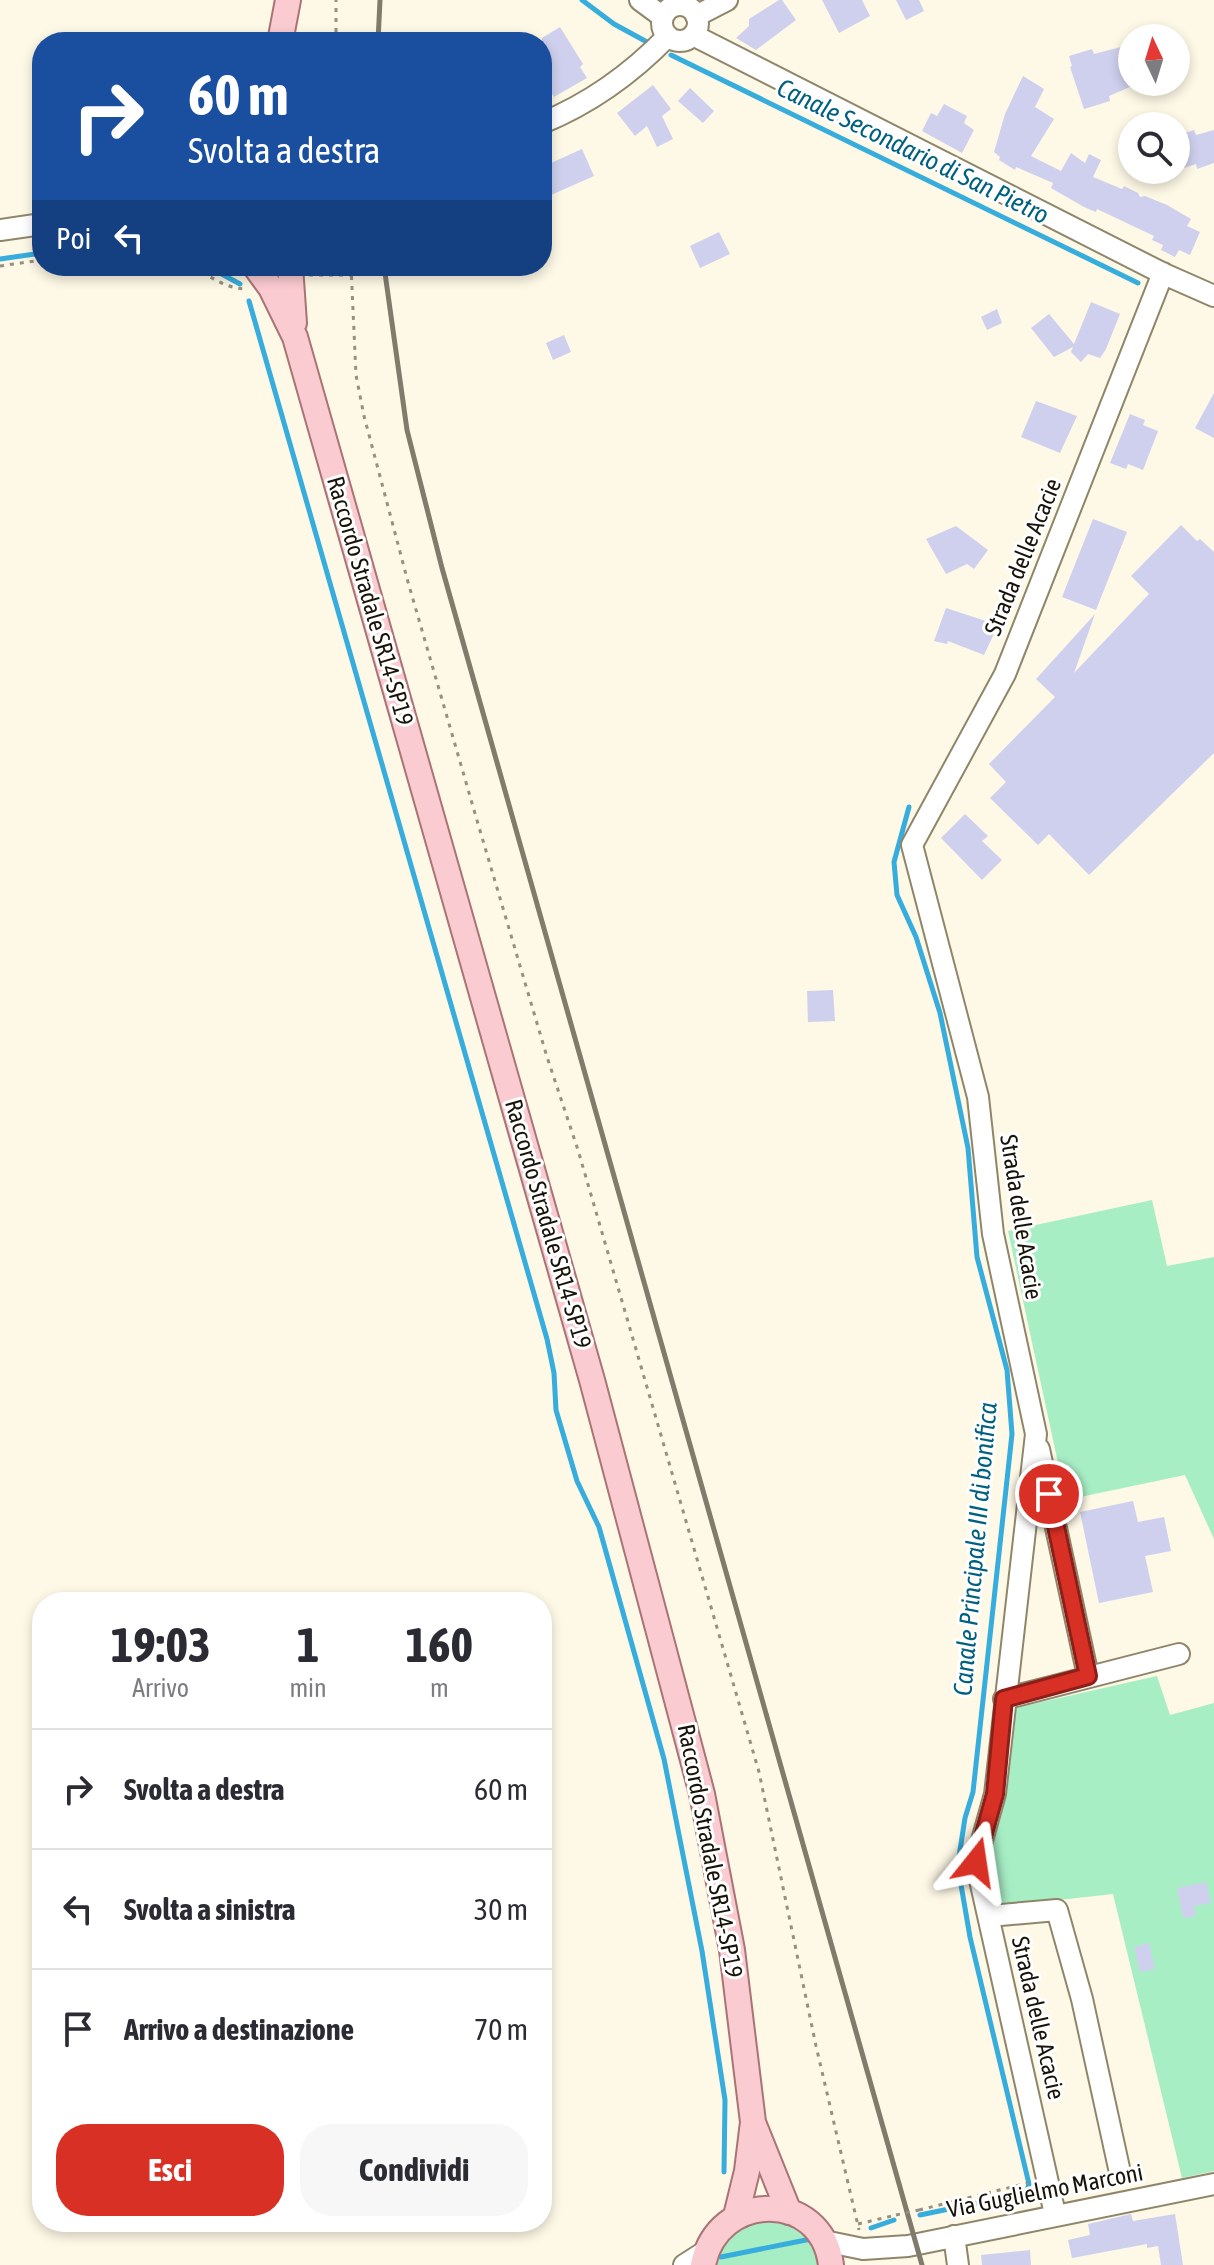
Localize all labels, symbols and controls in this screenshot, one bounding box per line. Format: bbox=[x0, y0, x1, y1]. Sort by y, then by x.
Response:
north arrow bbox=[1118, 24, 1190, 96]
map controls bbox=[1118, 24, 1190, 184]
text: 60 m bbox=[188, 63, 289, 127]
icon: right bbox=[56, 64, 160, 168]
water label: Canale Secondario di San Pietro bbox=[772, 72, 1054, 230]
button: search bbox=[1118, 112, 1190, 184]
text: Svolta a destra bbox=[188, 129, 381, 171]
icon: left bbox=[107, 216, 151, 260]
text: Poi bbox=[56, 221, 91, 255]
street label: Raccordo Stradale SR14-SP19 bbox=[322, 473, 419, 729]
street label: Strada delle Acacie bbox=[979, 475, 1066, 639]
street label: Raccordo Stradale SR14-SP19 bbox=[500, 1096, 597, 1352]
street label: Strada delle Acacie bbox=[995, 1133, 1048, 1301]
water label: Canale Principale III di bonifica bbox=[947, 1401, 1003, 1697]
pin bbox=[1015, 1460, 1083, 1528]
icon: arrive bbox=[1027, 1472, 1071, 1516]
text: 19:03 bbox=[111, 1617, 211, 1672]
text: 1 bbox=[297, 1617, 319, 1672]
text: 160 bbox=[406, 1617, 473, 1672]
text: Arrivo bbox=[132, 1673, 189, 1703]
text: min bbox=[289, 1673, 327, 1703]
text: m bbox=[430, 1673, 449, 1703]
street label: Raccordo Stradale SR14-SP19 bbox=[673, 1722, 748, 1980]
icon: right bbox=[56, 1767, 100, 1811]
text: Svolta a destra bbox=[124, 1772, 284, 1806]
text: 60 m bbox=[474, 1772, 528, 1806]
position arrow bbox=[934, 1820, 1018, 1904]
icon: left bbox=[56, 1887, 100, 1931]
text: Svolta a sinistra bbox=[124, 1892, 296, 1926]
text: 30 m bbox=[474, 1892, 528, 1926]
street label: Strada delle Acacie bbox=[1007, 1934, 1070, 2102]
icon: arrive bbox=[56, 2007, 100, 2051]
text: Arrivo a destinazione bbox=[124, 2012, 354, 2046]
text: 70 m bbox=[474, 2012, 528, 2046]
button: Esci bbox=[56, 2124, 284, 2216]
button: Condividi bbox=[300, 2124, 528, 2216]
street label: Via Guglielmo Marconi bbox=[945, 2158, 1145, 2223]

